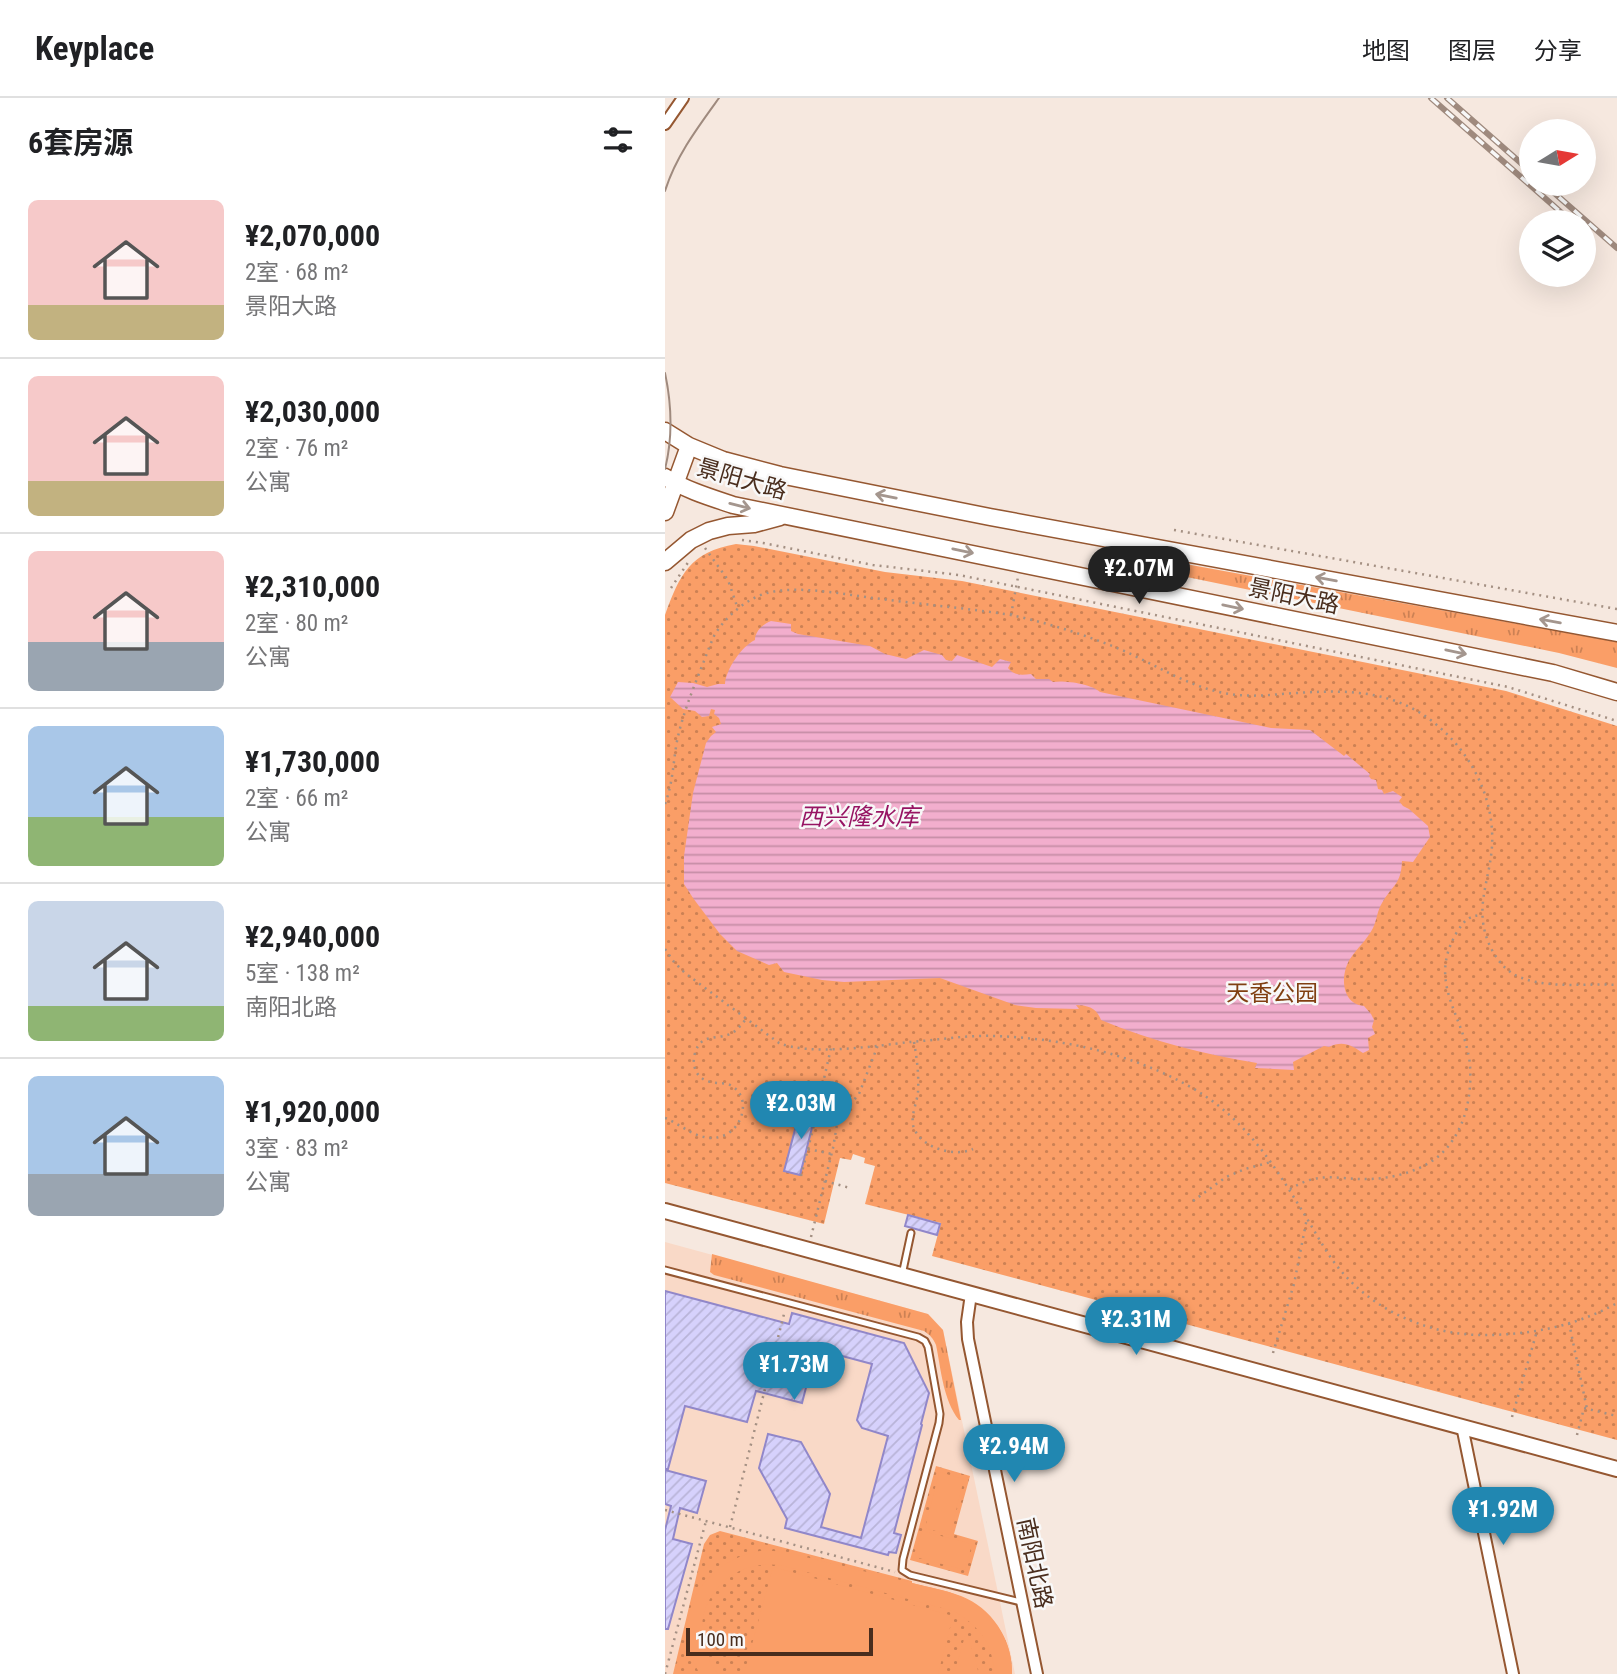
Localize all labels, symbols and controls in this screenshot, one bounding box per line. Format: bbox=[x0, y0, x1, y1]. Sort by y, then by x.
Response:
text: Keyplace bbox=[35, 29, 154, 68]
text: 地图 bbox=[1362, 37, 1410, 65]
text: 图层 bbox=[1448, 37, 1496, 65]
text: 分享 bbox=[1534, 37, 1582, 65]
north arrow bbox=[1519, 119, 1596, 196]
map controls bbox=[1519, 119, 1596, 287]
icon: filters bbox=[599, 121, 637, 159]
text: 6套房源 bbox=[28, 125, 133, 160]
button: layers bbox=[1519, 210, 1596, 287]
text: ¥2,070,000 bbox=[245, 218, 380, 253]
icon: home bbox=[84, 228, 168, 312]
text: 2室 · 68 m² bbox=[245, 259, 348, 286]
text: 景阳大路 bbox=[245, 293, 337, 320]
text: ¥2,030,000 bbox=[245, 394, 380, 429]
icon: home bbox=[84, 404, 168, 488]
text: 2室 · 76 m² bbox=[245, 435, 348, 462]
street label: 景阳大路 bbox=[694, 454, 790, 505]
text: 公寓 bbox=[245, 469, 291, 496]
one-way arrow bbox=[875, 489, 898, 503]
one-way arrow bbox=[728, 500, 751, 513]
one-way arrow bbox=[951, 545, 974, 559]
pin: ¥2.07M bbox=[1082, 546, 1196, 606]
text: ¥2.07M bbox=[1104, 555, 1174, 582]
text: ¥2,310,000 bbox=[245, 569, 380, 604]
one-way arrow bbox=[1315, 572, 1338, 586]
street label: 景阳大路 bbox=[1246, 574, 1342, 619]
icon: home bbox=[84, 579, 168, 663]
one-way arrow bbox=[1221, 600, 1244, 614]
text: 2室 · 80 m² bbox=[245, 610, 348, 637]
one-way arrow bbox=[1539, 613, 1562, 627]
text: 公寓 bbox=[245, 644, 291, 671]
one-way arrow bbox=[1444, 646, 1467, 660]
text: ¥1,730,000 bbox=[245, 744, 380, 779]
icon: home bbox=[84, 754, 168, 838]
text: 2室 · 66 m² bbox=[245, 785, 348, 812]
water label: 西兴隆水库 bbox=[799, 803, 923, 831]
text: 公寓 bbox=[245, 819, 291, 846]
text: ¥2,940,000 bbox=[245, 919, 380, 954]
icon: home bbox=[84, 929, 168, 1013]
text: 5室 · 138 m² bbox=[245, 960, 360, 987]
park label: 天香公园 bbox=[1226, 980, 1318, 1007]
text: 南阳北路 bbox=[245, 994, 337, 1021]
pin: ¥2.03M bbox=[744, 1082, 858, 1141]
text: ¥2.03M bbox=[766, 1090, 836, 1117]
text: ¥1,920,000 bbox=[245, 1094, 380, 1129]
icon: home bbox=[84, 1104, 168, 1188]
text: 3室 · 83 m² bbox=[245, 1135, 348, 1162]
text: 公寓 bbox=[245, 1169, 291, 1196]
pin: ¥2.31M bbox=[1079, 1298, 1193, 1357]
text: ¥2.31M bbox=[1101, 1306, 1171, 1333]
pin: ¥1.73M bbox=[737, 1342, 851, 1402]
text: ¥1.73M bbox=[759, 1351, 829, 1378]
pin: ¥2.94M bbox=[957, 1424, 1071, 1484]
text: ¥2.94M bbox=[979, 1433, 1049, 1460]
pin: ¥1.92M bbox=[1446, 1488, 1560, 1547]
text: ¥1.92M bbox=[1468, 1496, 1538, 1523]
street label: 南阳北路 bbox=[1012, 1515, 1057, 1611]
scale bar bbox=[686, 1625, 873, 1657]
text: 100 m bbox=[697, 1628, 744, 1651]

